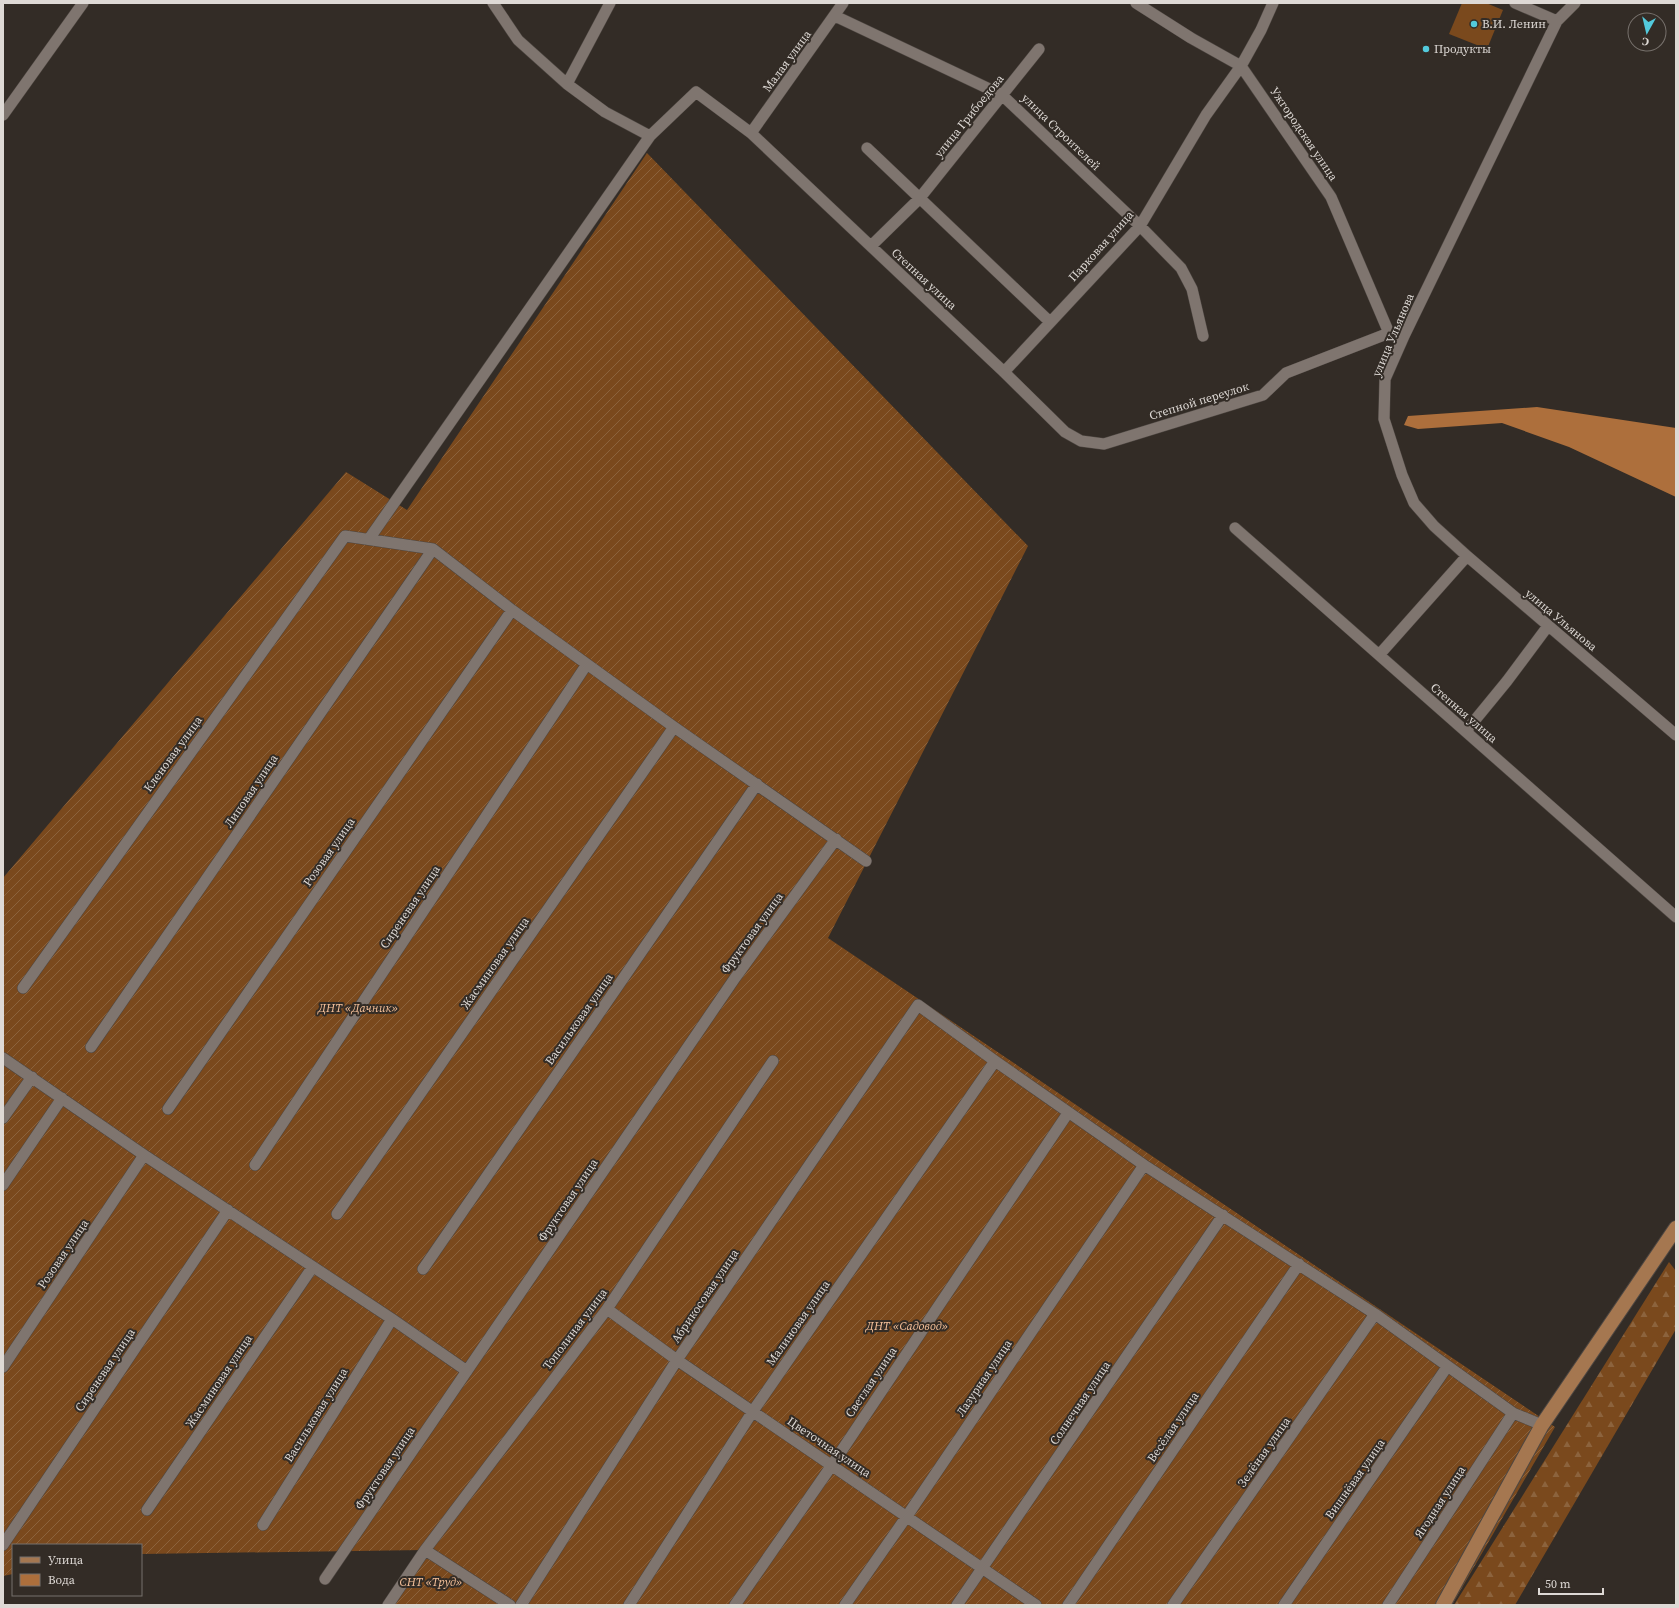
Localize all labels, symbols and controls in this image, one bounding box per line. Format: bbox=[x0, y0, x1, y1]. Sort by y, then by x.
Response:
north arrow bbox=[1627, 12, 1667, 52]
place label: В.И. Ленин bbox=[1482, 16, 1546, 32]
marker: В.И. Ленин bbox=[1469, 19, 1479, 29]
street label: Малая улица bbox=[759, 26, 815, 95]
text: С bbox=[1641, 33, 1650, 49]
place label: Продукты bbox=[1434, 41, 1491, 57]
marker: Продукты bbox=[1421, 44, 1431, 54]
street label: улица Грибоедова bbox=[931, 71, 1008, 161]
street label: Ужгородская улица bbox=[1267, 84, 1342, 185]
street label: улица Строителей bbox=[1018, 90, 1104, 174]
street label: Парковая улица bbox=[1065, 206, 1138, 285]
street label: Степная улица bbox=[888, 245, 961, 314]
street label: улица Ульянова bbox=[1368, 290, 1418, 379]
street label: Степной переулок bbox=[1147, 378, 1251, 424]
street label: улица Ульянова bbox=[1522, 585, 1601, 655]
street label: Степная улица bbox=[1427, 680, 1502, 747]
street label: Кленовая улица bbox=[140, 712, 206, 795]
street label: Липовая улица bbox=[221, 750, 282, 831]
street label: Розовая улица bbox=[299, 814, 359, 890]
street label: Сиреневая улица bbox=[376, 862, 444, 952]
street label: Фруктовая улица bbox=[717, 889, 787, 977]
street label: Жасминовая улица bbox=[457, 913, 533, 1012]
street label: Васильковая улица bbox=[541, 969, 617, 1068]
park label: ДНТ «Дачник» bbox=[317, 1000, 398, 1016]
street label: Фруктовая улица bbox=[534, 1155, 602, 1244]
street label: Розовая улица bbox=[34, 1215, 93, 1292]
street label: Абрикосовая улица bbox=[668, 1245, 743, 1346]
street label: Малиновая улица bbox=[763, 1276, 834, 1369]
street label: Тополиная улица bbox=[539, 1284, 611, 1373]
park label: ДНТ «Садовод» bbox=[865, 1318, 948, 1334]
street label: Сиреневая улица bbox=[71, 1325, 139, 1415]
street label: Жасминовая улица bbox=[182, 1331, 257, 1431]
street label: Лазурная улица bbox=[952, 1336, 1016, 1419]
street label: Светлая улица bbox=[841, 1343, 901, 1420]
street label: Солнечная улица bbox=[1046, 1357, 1114, 1448]
street label: Васильковая улица bbox=[281, 1364, 352, 1465]
street label: Весёлая улица bbox=[1144, 1388, 1203, 1465]
street label: Цветочная улица bbox=[784, 1413, 875, 1481]
street label: Зелёная улица bbox=[1234, 1413, 1295, 1490]
street label: Фруктовая улица bbox=[351, 1423, 419, 1512]
street label: Вишнёвая улица bbox=[1321, 1435, 1389, 1522]
street label: Ягодная улица bbox=[1411, 1462, 1470, 1541]
legend bbox=[12, 1544, 142, 1596]
text: Улица bbox=[48, 1552, 84, 1568]
scale bar bbox=[1539, 1570, 1603, 1596]
text: Вода bbox=[48, 1572, 76, 1588]
park label: СНТ «Труд» bbox=[400, 1574, 462, 1590]
text: 50 m bbox=[1545, 1576, 1571, 1592]

